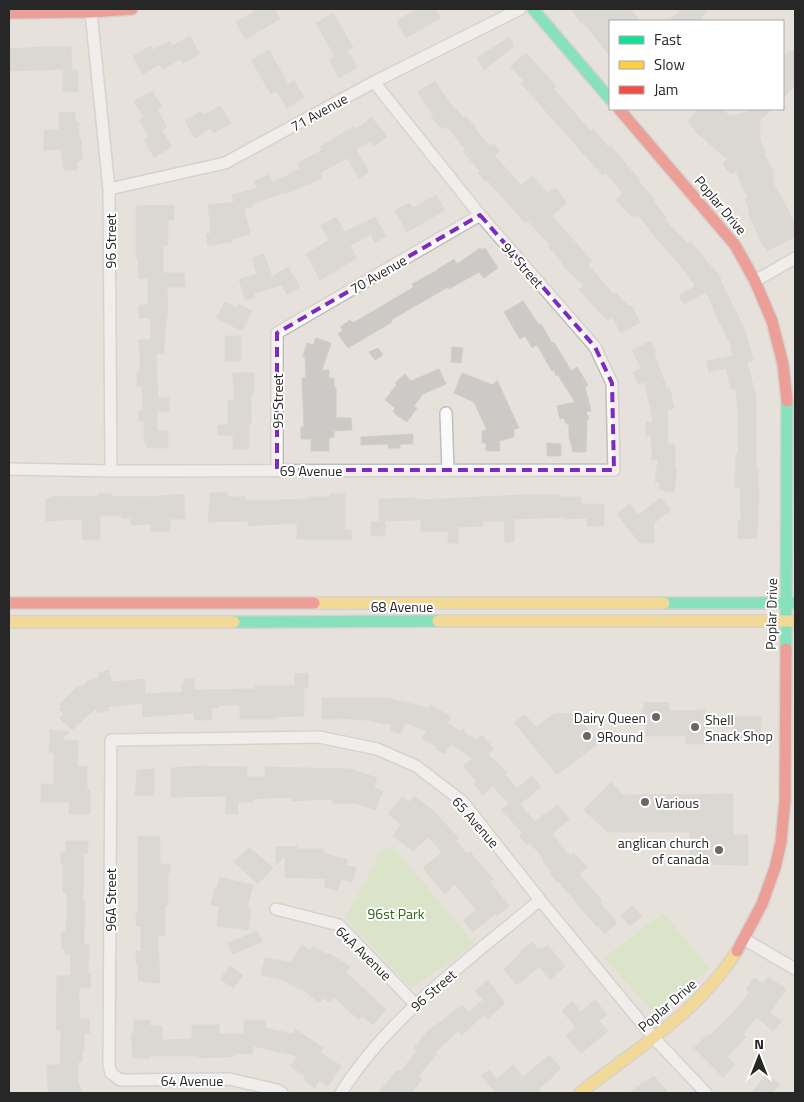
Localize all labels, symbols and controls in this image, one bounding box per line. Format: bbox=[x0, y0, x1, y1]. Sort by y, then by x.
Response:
legend bbox=[609, 20, 784, 110]
text: Fast bbox=[654, 28, 682, 51]
text: Slow bbox=[654, 53, 685, 76]
text: Jam bbox=[654, 78, 678, 101]
street label: 71 Avenue bbox=[287, 88, 351, 136]
street label: Poplar Drive bbox=[690, 171, 752, 239]
street label: 96 Street bbox=[100, 213, 121, 268]
street label: 94 Street bbox=[497, 237, 549, 293]
street label: 70 Avenue bbox=[346, 249, 410, 299]
street label: 95 Street bbox=[267, 373, 288, 428]
street label: 69 Avenue bbox=[280, 460, 342, 481]
street label: Poplar Drive bbox=[760, 578, 782, 650]
street label: 68 Avenue bbox=[371, 596, 433, 617]
place label: Dairy Queen bbox=[574, 707, 646, 728]
place label: Shell Snack Shop bbox=[705, 709, 773, 746]
marker: Dairy Queen bbox=[650, 711, 662, 723]
marker: Shell Snack Shop bbox=[689, 721, 701, 733]
place label: 9Round bbox=[597, 726, 643, 747]
marker: 9Round bbox=[581, 730, 593, 742]
street label: 65 Avenue bbox=[448, 792, 504, 852]
place label: Various bbox=[655, 792, 699, 813]
marker: Various bbox=[639, 796, 651, 808]
place label: anglican church of canada bbox=[618, 832, 709, 869]
marker: anglican church of canada bbox=[713, 844, 725, 856]
street label: 96A Street bbox=[100, 868, 121, 932]
park label: 96st Park bbox=[368, 903, 425, 924]
street label: 64A Avenue bbox=[331, 921, 397, 985]
street label: 96 Street bbox=[405, 964, 461, 1016]
street label: Poplar Drive bbox=[633, 974, 701, 1036]
north arrow bbox=[734, 1032, 784, 1082]
text: N bbox=[754, 1033, 764, 1054]
street label: 64 Avenue bbox=[161, 1070, 223, 1091]

